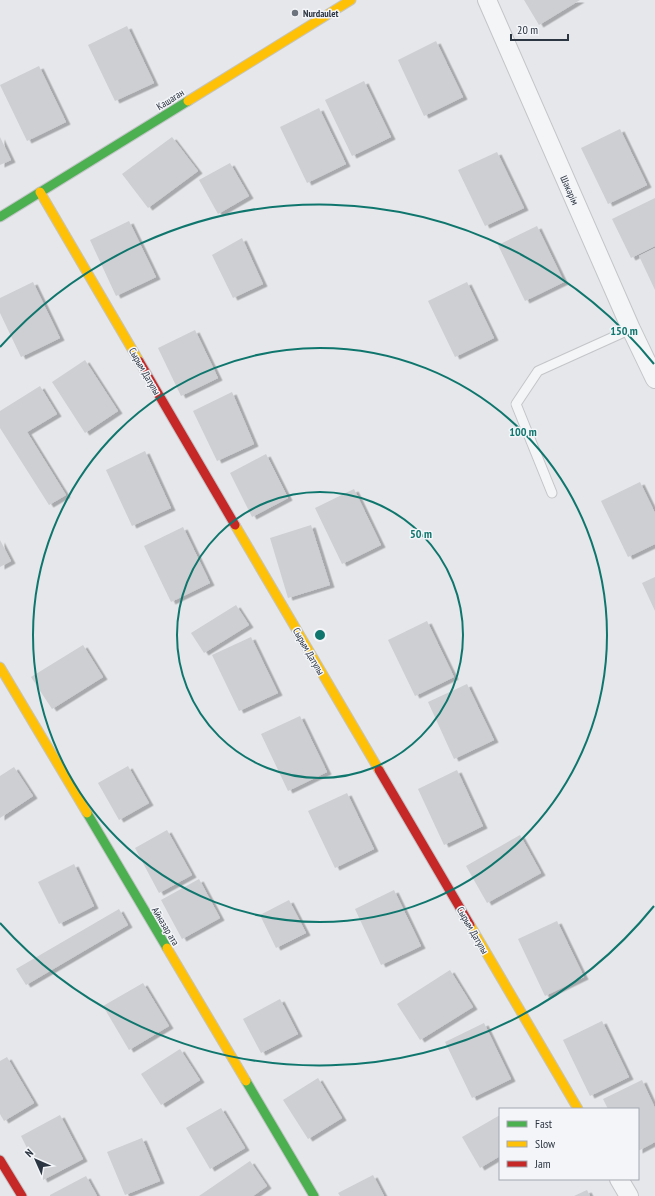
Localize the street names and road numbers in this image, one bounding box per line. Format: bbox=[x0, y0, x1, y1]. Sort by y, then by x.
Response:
street label: Кашаган bbox=[154, 86, 187, 113]
street label: Шәкәрім bbox=[557, 174, 582, 207]
street label: Сырым Датулы bbox=[126, 345, 163, 397]
street label: Сырым Датулы bbox=[290, 625, 327, 677]
street label: Сырым Датулы bbox=[454, 904, 491, 956]
street label: Айназар ата bbox=[149, 905, 182, 948]

